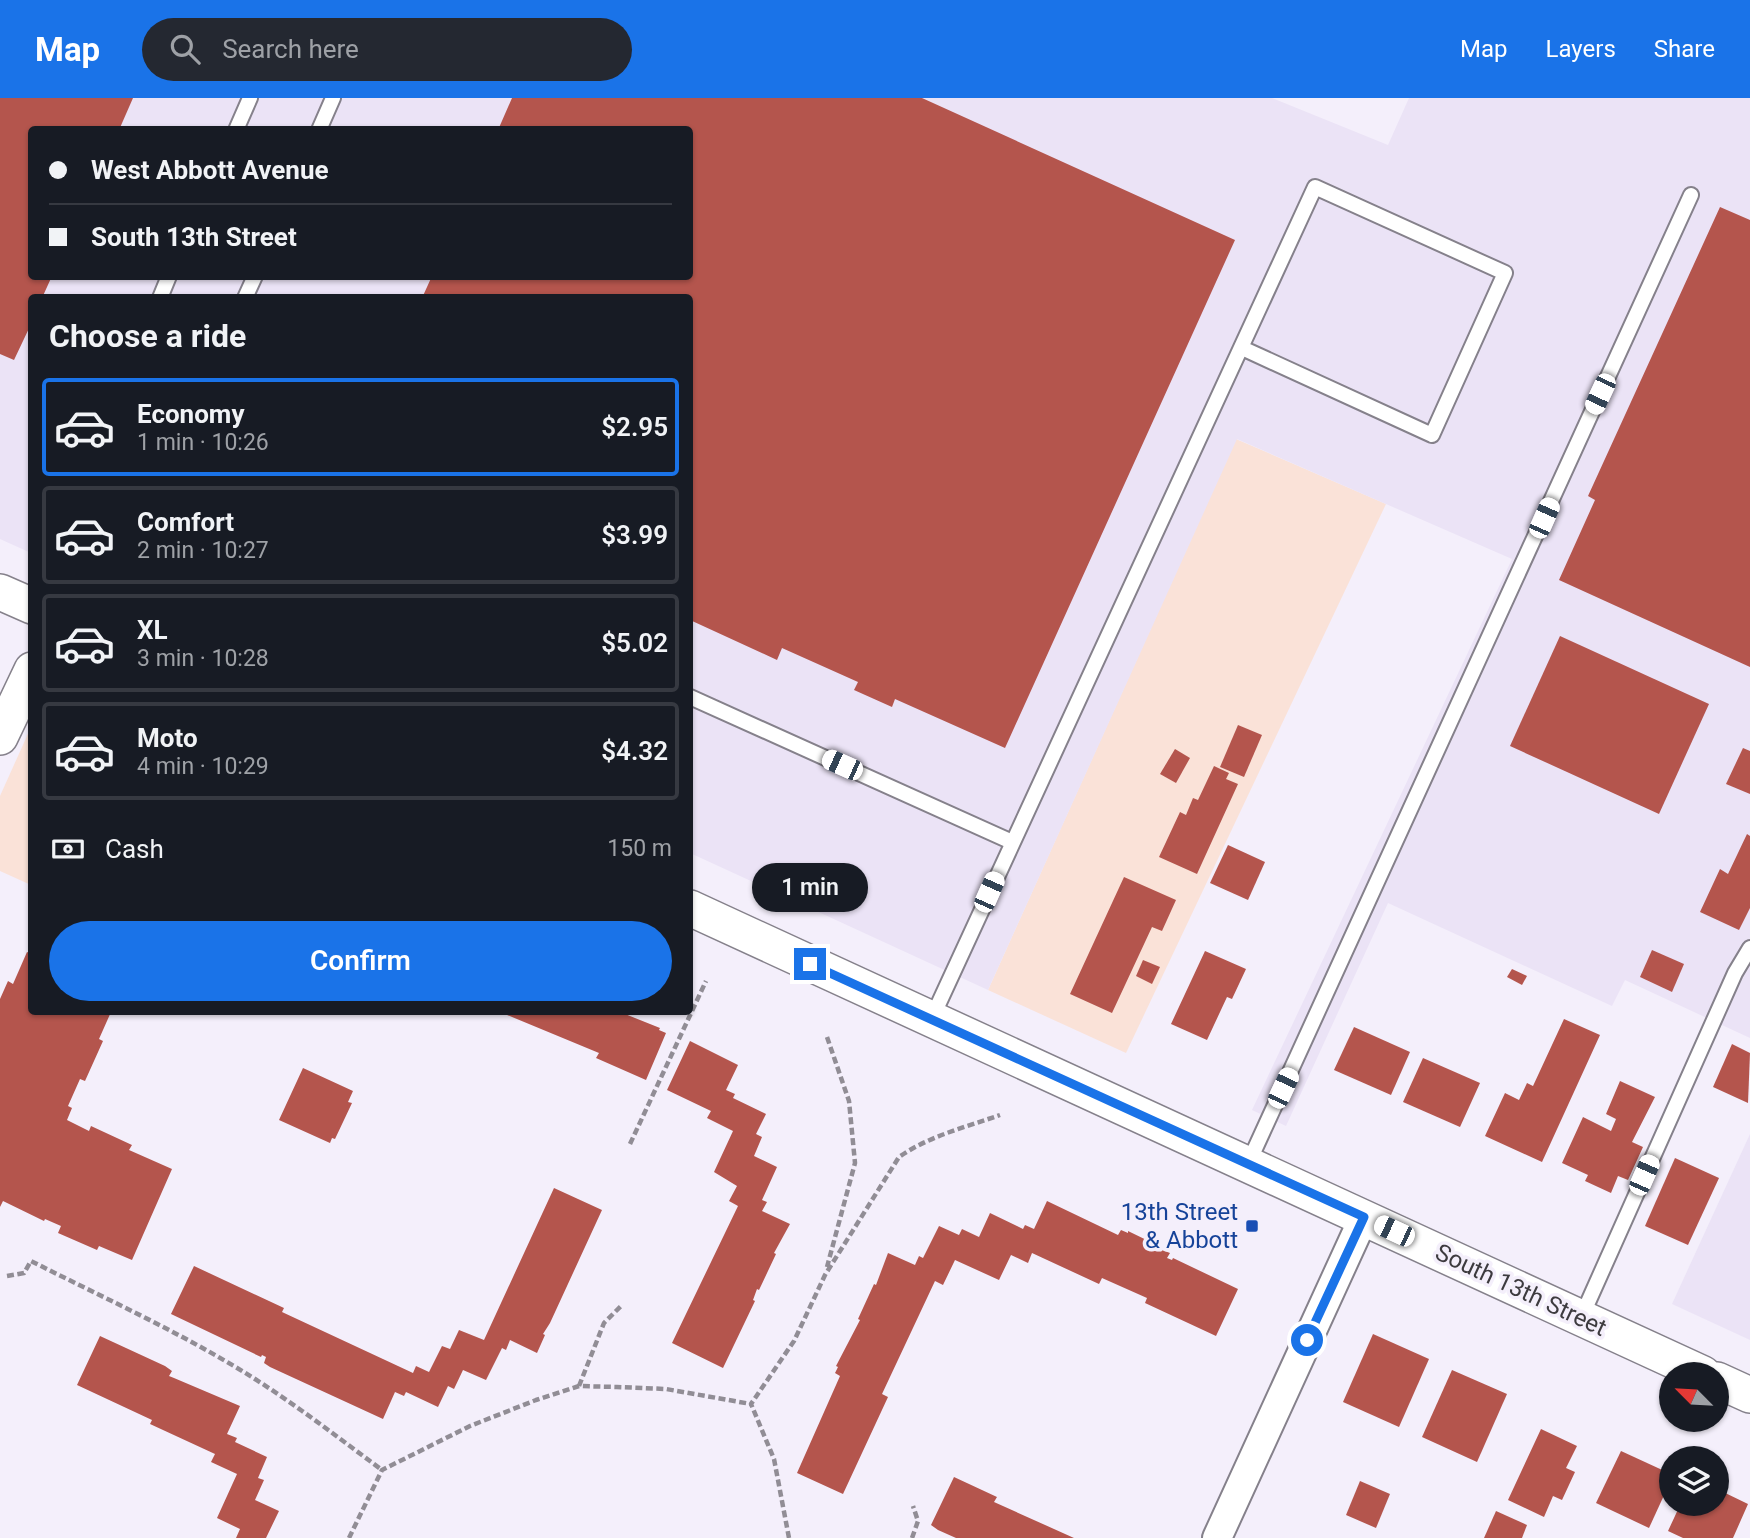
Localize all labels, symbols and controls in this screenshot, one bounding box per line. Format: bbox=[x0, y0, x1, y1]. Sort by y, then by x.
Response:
search box bbox=[142, 18, 632, 81]
text: Map bbox=[35, 30, 100, 69]
icon: search bbox=[166, 30, 204, 68]
text: Search here bbox=[222, 34, 359, 64]
text: Map bbox=[1460, 35, 1508, 63]
text: Layers bbox=[1546, 35, 1616, 63]
text: Share bbox=[1654, 35, 1715, 63]
text: West Abbott Avenue bbox=[91, 155, 329, 185]
text: South 13th Street bbox=[91, 222, 297, 252]
text: Choose a ride bbox=[49, 317, 246, 355]
car bbox=[1582, 371, 1619, 417]
icon: car bbox=[53, 396, 116, 459]
text: Economy bbox=[137, 399, 244, 429]
text: $2.95 bbox=[601, 412, 668, 442]
text: 1 min · 10:26 bbox=[137, 429, 269, 456]
car bbox=[1526, 495, 1563, 541]
icon: car bbox=[53, 504, 116, 567]
text: Comfort bbox=[137, 507, 234, 537]
text: $3.99 bbox=[601, 520, 668, 550]
text: 2 min · 10:27 bbox=[137, 537, 269, 564]
icon: car bbox=[53, 612, 116, 675]
text: XL bbox=[137, 615, 168, 645]
text: $5.02 bbox=[601, 628, 668, 658]
text: 3 min · 10:28 bbox=[137, 645, 269, 672]
icon: car bbox=[53, 720, 116, 783]
text: Moto bbox=[137, 723, 198, 753]
text: $4.32 bbox=[601, 736, 668, 766]
car bbox=[819, 747, 866, 783]
text: 4 min · 10:29 bbox=[137, 753, 269, 780]
icon: cash bbox=[49, 830, 87, 868]
text: Cash bbox=[105, 834, 164, 864]
text: 150 m bbox=[607, 835, 672, 862]
callout: 1 min bbox=[752, 862, 868, 912]
car bbox=[971, 869, 1008, 915]
text: 1 min bbox=[781, 874, 839, 901]
button: Confirm bbox=[49, 921, 672, 1001]
route end bbox=[794, 948, 826, 980]
car bbox=[1265, 1065, 1302, 1111]
car bbox=[1626, 1152, 1663, 1198]
place label: 13th Street & Abbott bbox=[1121, 1198, 1238, 1254]
car bbox=[1371, 1213, 1418, 1249]
marker: 13th Street & Abbott bbox=[1244, 1218, 1260, 1234]
street label: South 13th Street bbox=[1431, 1238, 1611, 1342]
route start bbox=[1291, 1324, 1323, 1356]
north arrow bbox=[1659, 1362, 1729, 1432]
map controls bbox=[1659, 1362, 1729, 1516]
button: layers bbox=[1659, 1446, 1729, 1516]

